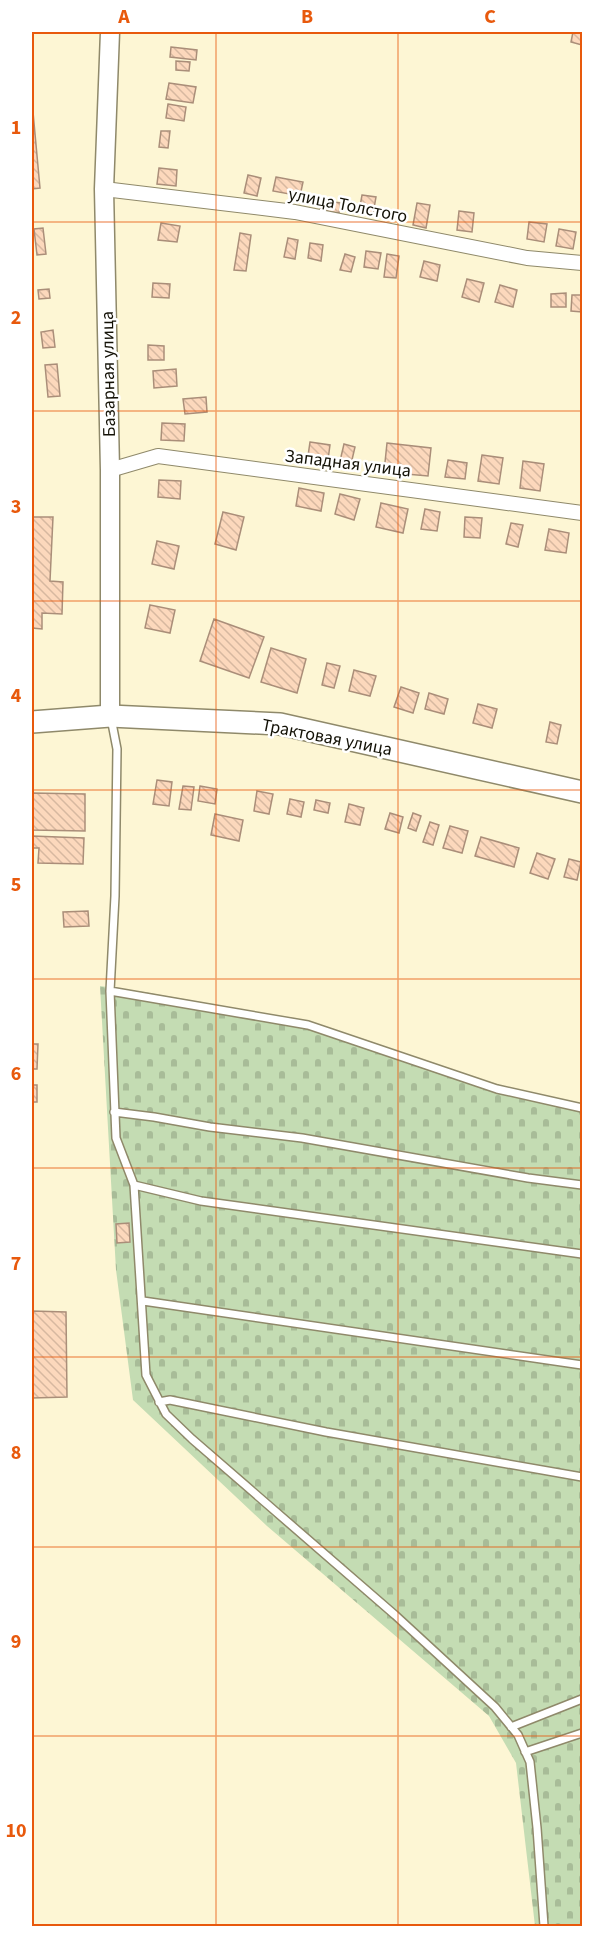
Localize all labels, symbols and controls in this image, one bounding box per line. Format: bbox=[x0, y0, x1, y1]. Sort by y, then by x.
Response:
text: A bbox=[117, 3, 130, 31]
text: B bbox=[301, 3, 313, 31]
text: C bbox=[484, 3, 496, 31]
text: 1 bbox=[11, 114, 21, 142]
street label: улица Толстого bbox=[286, 182, 410, 229]
text: 2 bbox=[11, 304, 21, 332]
street label: Базарная улица bbox=[95, 311, 122, 437]
street label: Западная улица bbox=[283, 443, 412, 484]
text: 3 bbox=[11, 493, 21, 521]
text: 4 bbox=[11, 682, 22, 710]
street label: Трактовая улица bbox=[260, 713, 394, 762]
text: 5 bbox=[11, 871, 21, 899]
text: 6 bbox=[11, 1060, 21, 1088]
text: 7 bbox=[11, 1250, 21, 1278]
text: 8 bbox=[11, 1439, 21, 1467]
text: 9 bbox=[11, 1628, 21, 1656]
text: 10 bbox=[5, 1817, 27, 1845]

